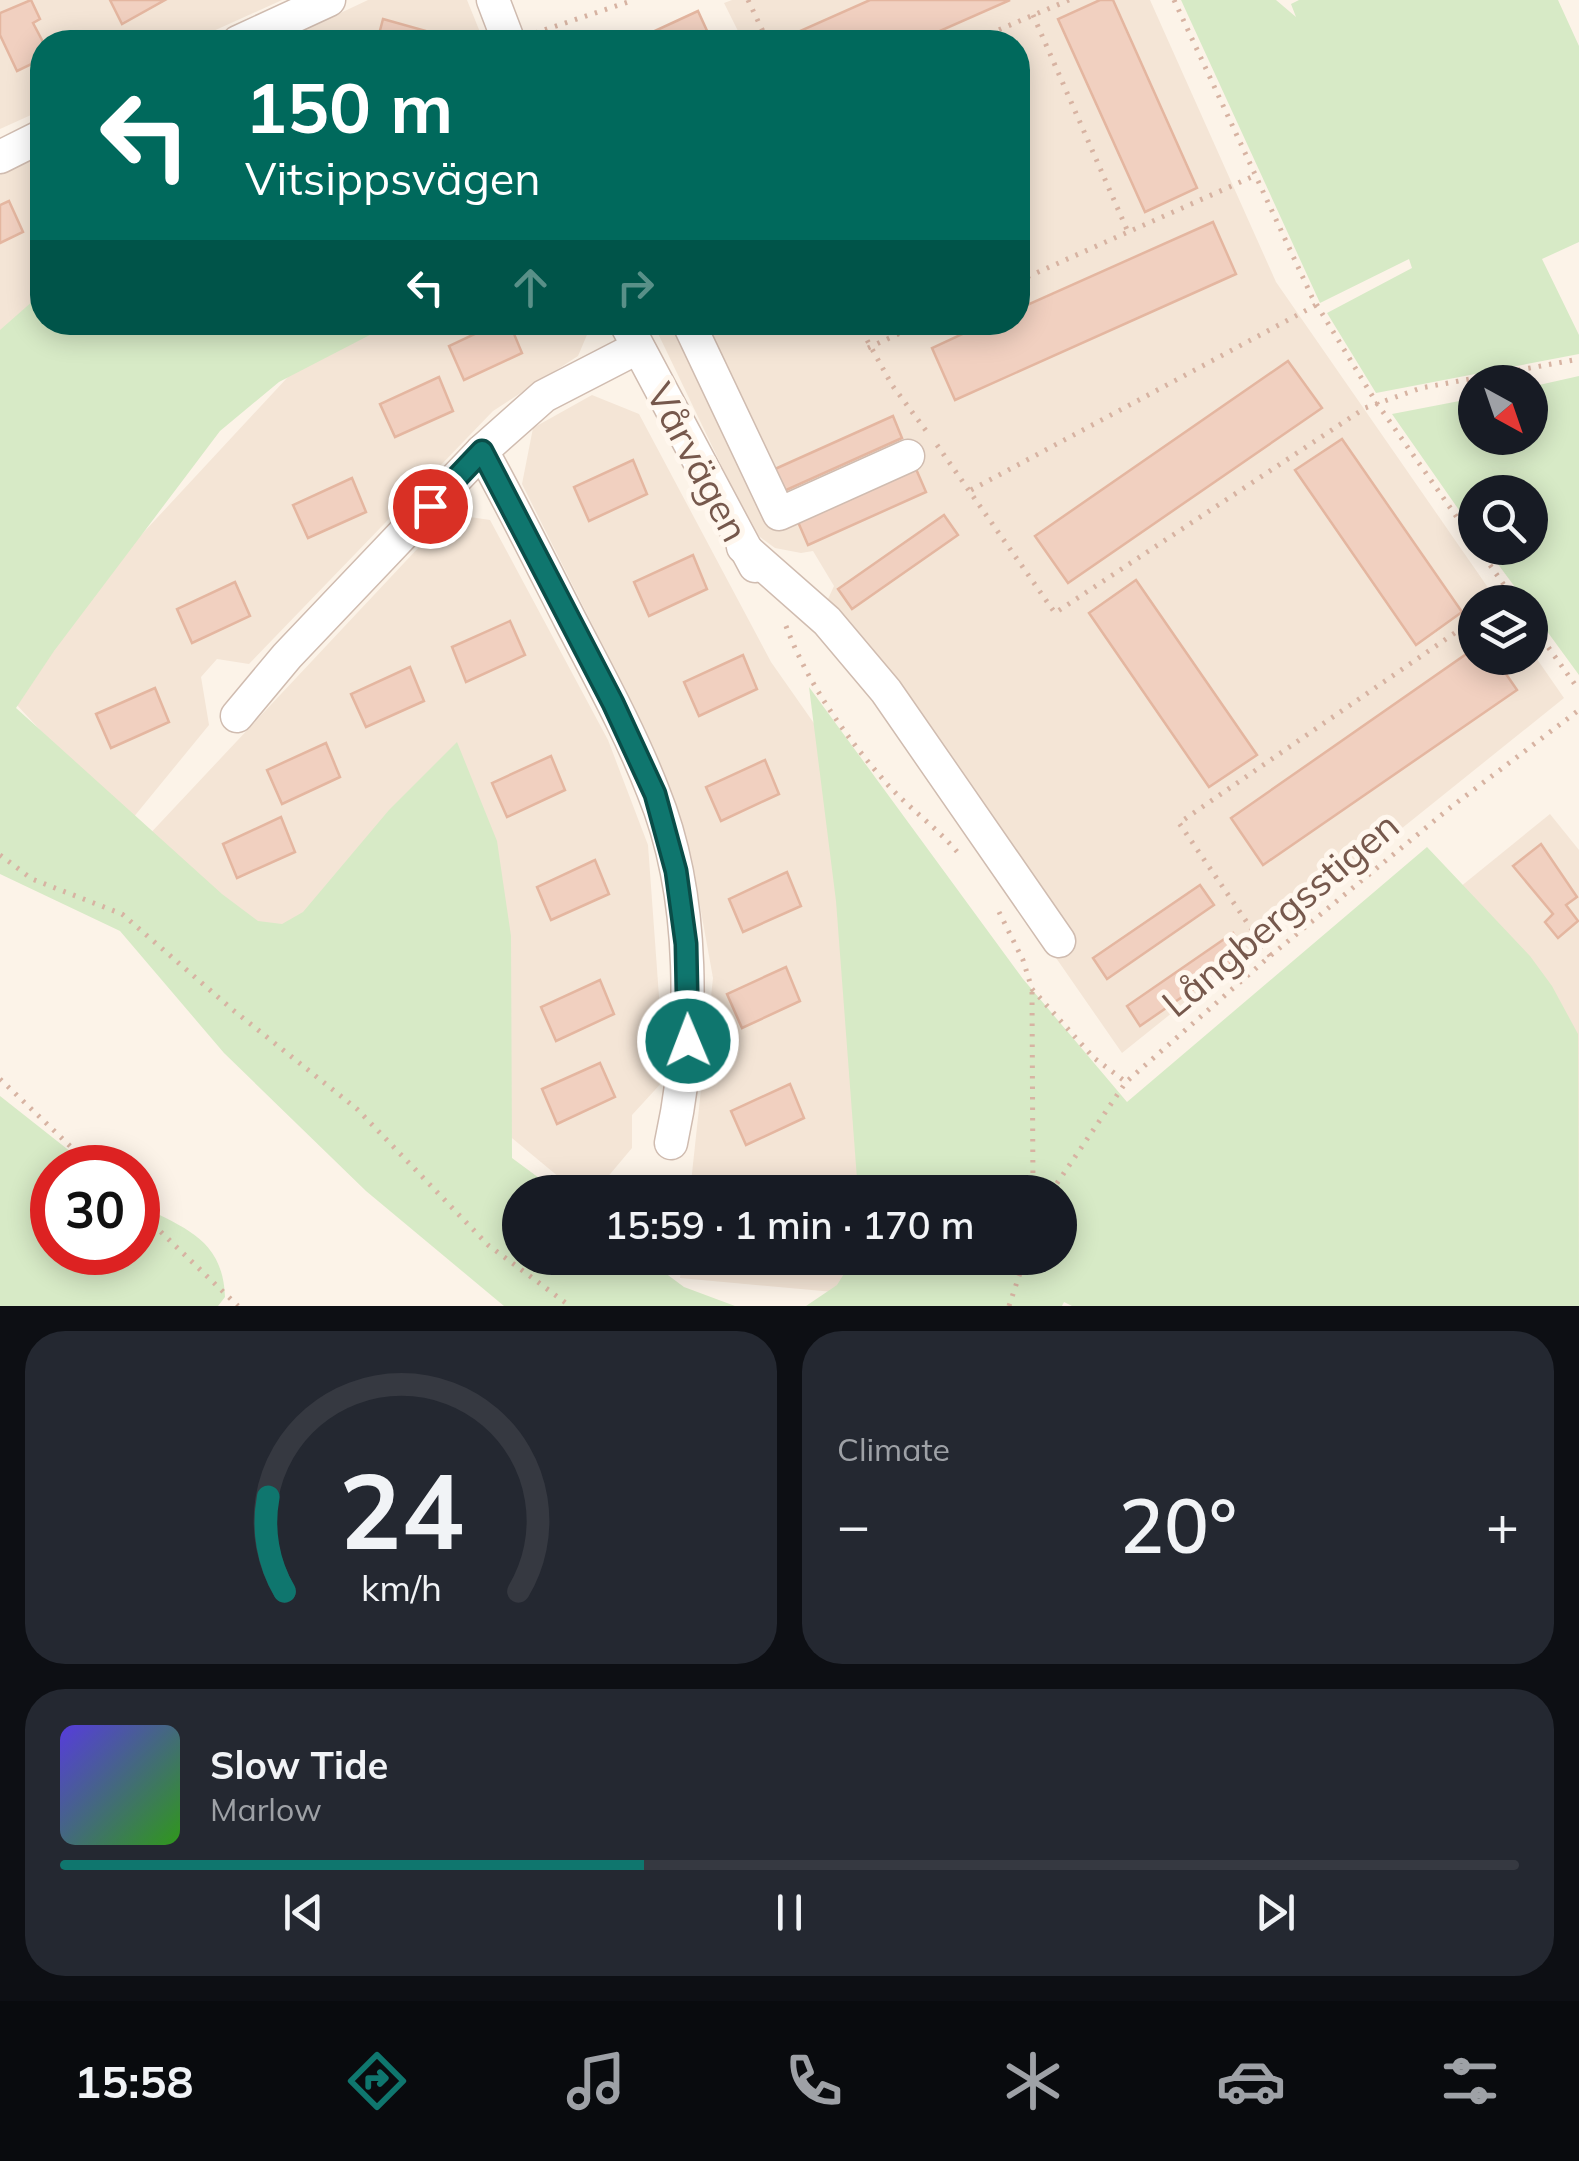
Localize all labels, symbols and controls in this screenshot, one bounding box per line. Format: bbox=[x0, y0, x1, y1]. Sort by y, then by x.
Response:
text: 150 m bbox=[245, 63, 453, 151]
icon: left bbox=[80, 70, 210, 200]
text: Vitsippsvägen bbox=[245, 150, 541, 206]
icon: left bbox=[398, 260, 453, 315]
icon: ahead bbox=[503, 260, 558, 315]
icon: right bbox=[608, 260, 663, 315]
north arrow bbox=[1458, 365, 1548, 455]
map controls bbox=[1458, 365, 1548, 675]
street label: Vårvägen bbox=[636, 374, 760, 550]
pin bbox=[388, 464, 473, 549]
button: search bbox=[1458, 475, 1548, 565]
icon: arrive bbox=[403, 479, 458, 534]
button: layers bbox=[1458, 585, 1548, 675]
street label: Långbergsstigen bbox=[1152, 801, 1408, 1027]
position arrow bbox=[636, 989, 740, 1093]
speed limit sign: 30 bbox=[30, 1145, 160, 1275]
text: 15:59 · 1 min · 170 m bbox=[604, 1201, 975, 1249]
text: Climate bbox=[837, 1429, 950, 1469]
text: 24 bbox=[339, 1444, 463, 1575]
text: 20° bbox=[1119, 1478, 1237, 1572]
text: − bbox=[837, 1490, 870, 1559]
text: + bbox=[1486, 1490, 1519, 1559]
text: km/h bbox=[361, 1565, 441, 1610]
text: Slow Tide bbox=[210, 1741, 388, 1789]
text: Marlow bbox=[210, 1789, 322, 1829]
icon: previous bbox=[276, 1885, 331, 1940]
icon: pause bbox=[762, 1885, 817, 1940]
icon: next bbox=[1248, 1885, 1303, 1940]
icon: directions bbox=[342, 2046, 412, 2116]
icon: music bbox=[561, 2046, 631, 2116]
icon: phone bbox=[779, 2046, 849, 2116]
icon: climate bbox=[998, 2046, 1068, 2116]
icon: car bbox=[1216, 2046, 1286, 2116]
icon: filters bbox=[1435, 2046, 1505, 2116]
text: 15:58 bbox=[74, 2053, 193, 2109]

